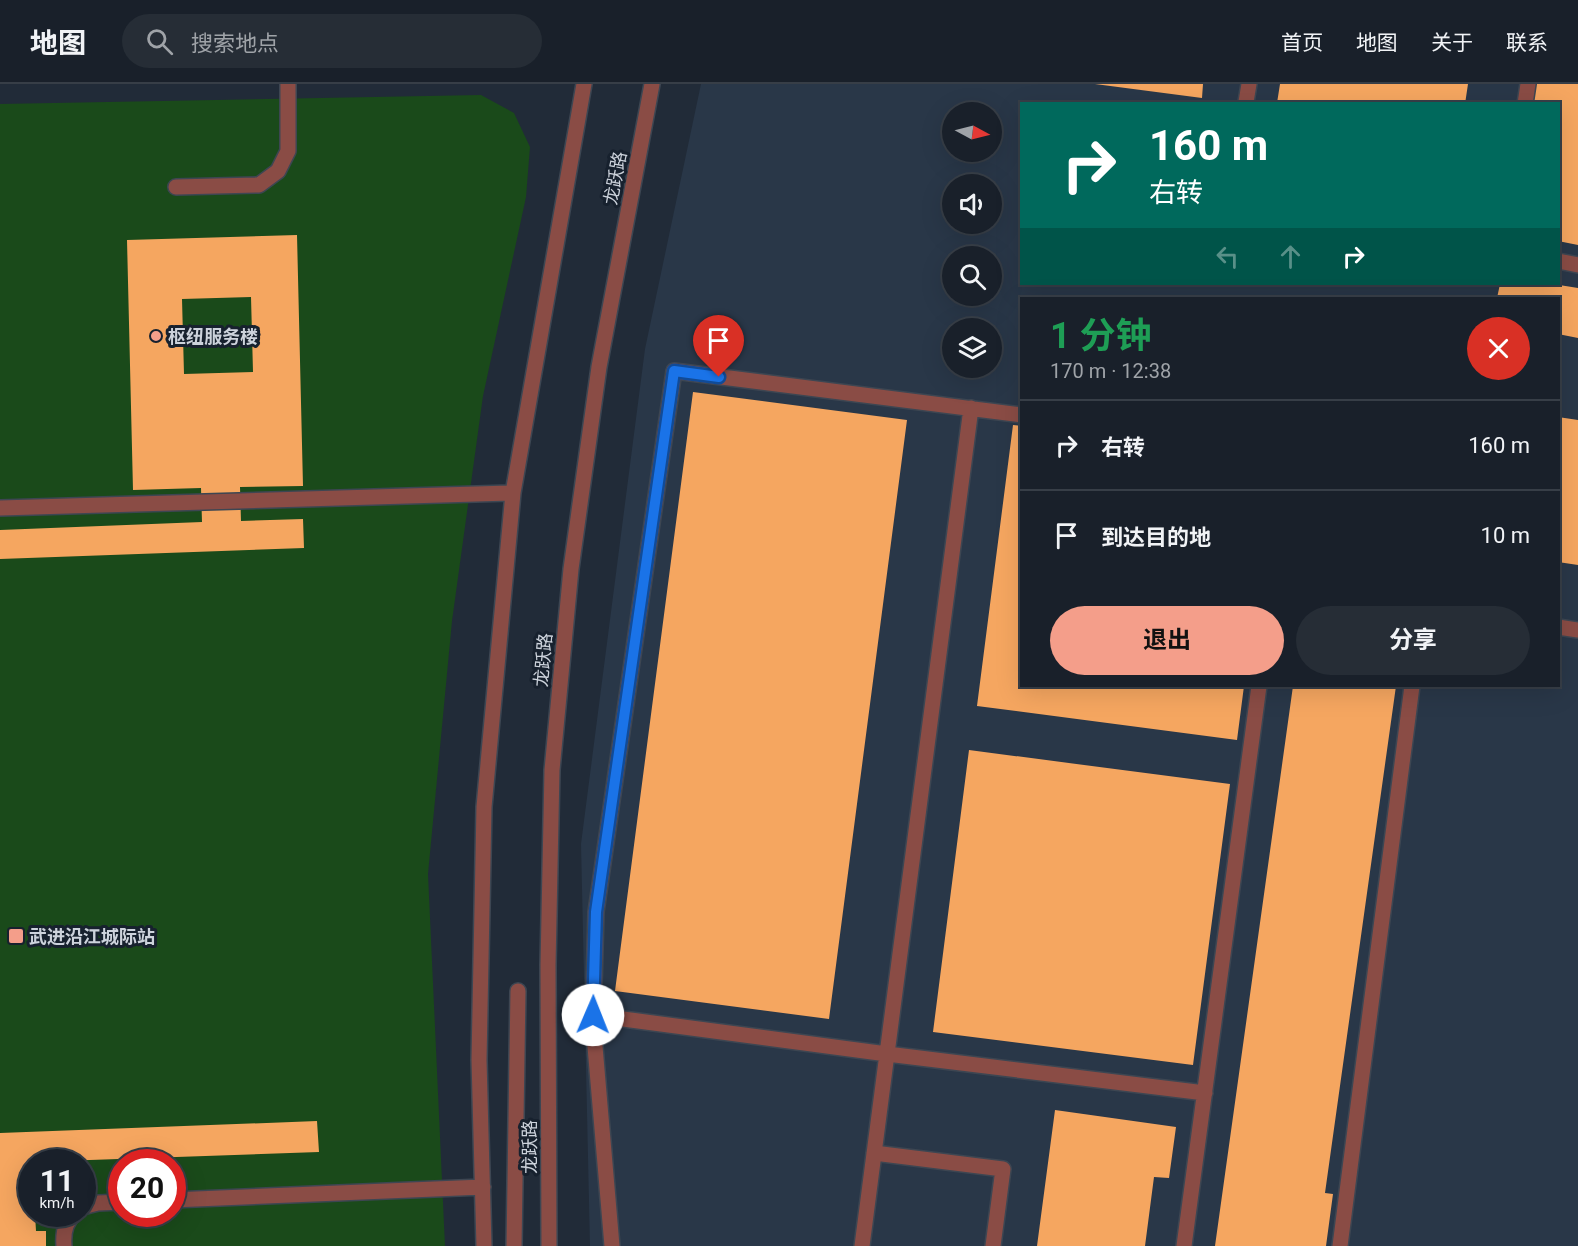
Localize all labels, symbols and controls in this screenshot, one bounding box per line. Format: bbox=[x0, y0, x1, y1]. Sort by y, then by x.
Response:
search box bbox=[122, 14, 542, 68]
icon: search bbox=[143, 25, 176, 58]
text: 地图 bbox=[30, 27, 86, 60]
text: 搜索地点 bbox=[191, 31, 279, 56]
text: 首页 bbox=[1281, 31, 1323, 55]
text: 地图 bbox=[1356, 31, 1398, 55]
text: 关于 bbox=[1431, 31, 1473, 55]
text: 联系 bbox=[1506, 31, 1548, 55]
north arrow bbox=[942, 102, 1002, 162]
map controls bbox=[942, 102, 1002, 378]
text: 160 m bbox=[1149, 121, 1268, 170]
icon: right bbox=[1050, 126, 1128, 204]
street label: 龙跃路 bbox=[600, 149, 630, 207]
button: sound bbox=[942, 174, 1002, 234]
text: 右转 bbox=[1149, 177, 1203, 209]
icon: left bbox=[1211, 240, 1244, 273]
icon: ahead bbox=[1274, 240, 1307, 273]
icon: right bbox=[1337, 240, 1370, 273]
button: search bbox=[942, 246, 1002, 306]
pin bbox=[693, 315, 744, 377]
text: 1 分钟 bbox=[1050, 315, 1152, 357]
button: close bbox=[1467, 317, 1530, 380]
button: layers bbox=[942, 318, 1002, 378]
icon: arrive bbox=[702, 324, 735, 357]
place label: 枢纽服务楼 bbox=[168, 326, 258, 347]
marker: 枢纽服务楼 bbox=[149, 329, 163, 343]
text: 170 m · 12:38 bbox=[1050, 359, 1171, 383]
icon: right bbox=[1050, 429, 1083, 462]
text: 160 m bbox=[1468, 433, 1530, 458]
text: 右转 bbox=[1101, 435, 1145, 460]
icon: arrive bbox=[1050, 519, 1083, 552]
text: 10 m bbox=[1481, 523, 1530, 548]
text: 到达目的地 bbox=[1101, 525, 1211, 550]
button: 退出 bbox=[1050, 606, 1284, 675]
button: 分享 bbox=[1296, 606, 1530, 675]
street label: 龙跃路 bbox=[530, 632, 556, 688]
place label: 武进沿江城际站 bbox=[29, 926, 155, 947]
marker: 武进沿江城际站 bbox=[7, 927, 25, 945]
position arrow bbox=[561, 983, 625, 1047]
street label: 龙跃路 bbox=[519, 1120, 540, 1174]
speed limit sign: 20 bbox=[108, 1149, 186, 1227]
text: 11 bbox=[40, 1163, 74, 1198]
text: km/h bbox=[39, 1194, 75, 1212]

